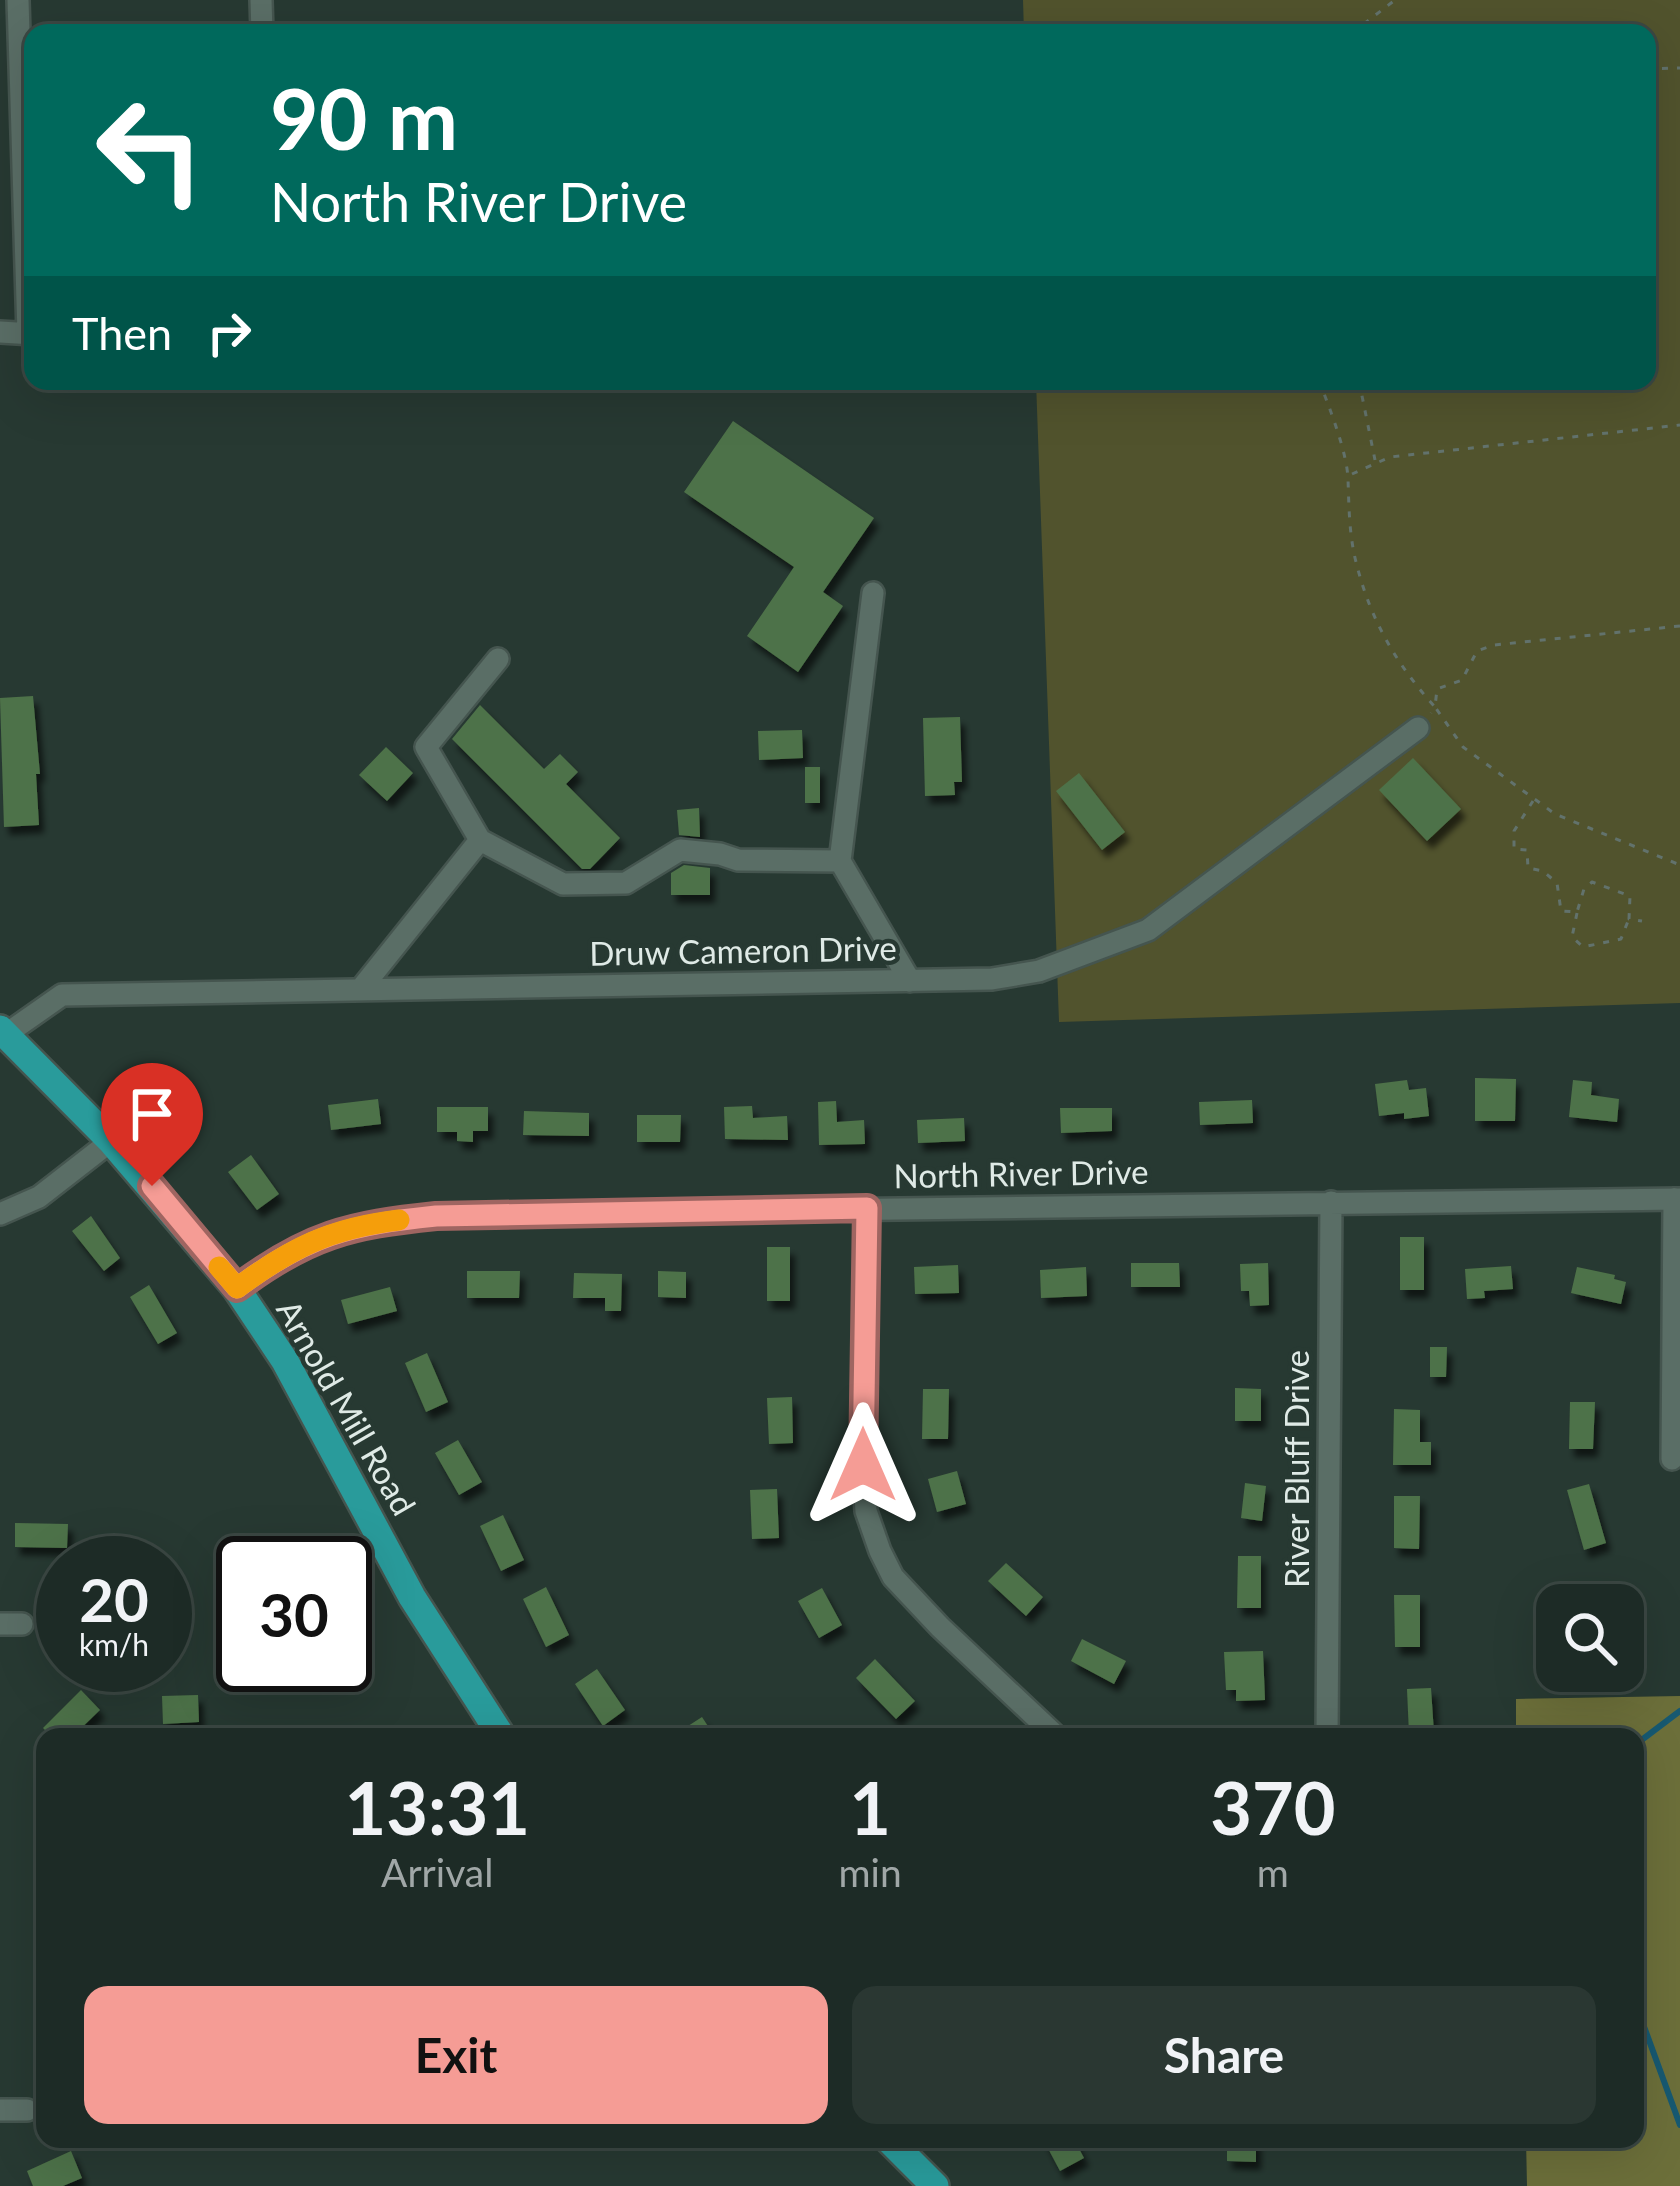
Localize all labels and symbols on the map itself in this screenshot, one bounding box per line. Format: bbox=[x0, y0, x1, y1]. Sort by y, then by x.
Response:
street label: Druw Cameron Drive bbox=[589, 927, 897, 973]
pin bbox=[101, 1063, 203, 1186]
street label: North River Drive bbox=[893, 1151, 1149, 1195]
street label: Arnold Mill Road bbox=[269, 1292, 425, 1522]
street label: River Bluff Drive bbox=[1276, 1350, 1316, 1588]
position arrow bbox=[800, 1402, 926, 1528]
speed limit sign: 30 bbox=[216, 1536, 372, 1692]

